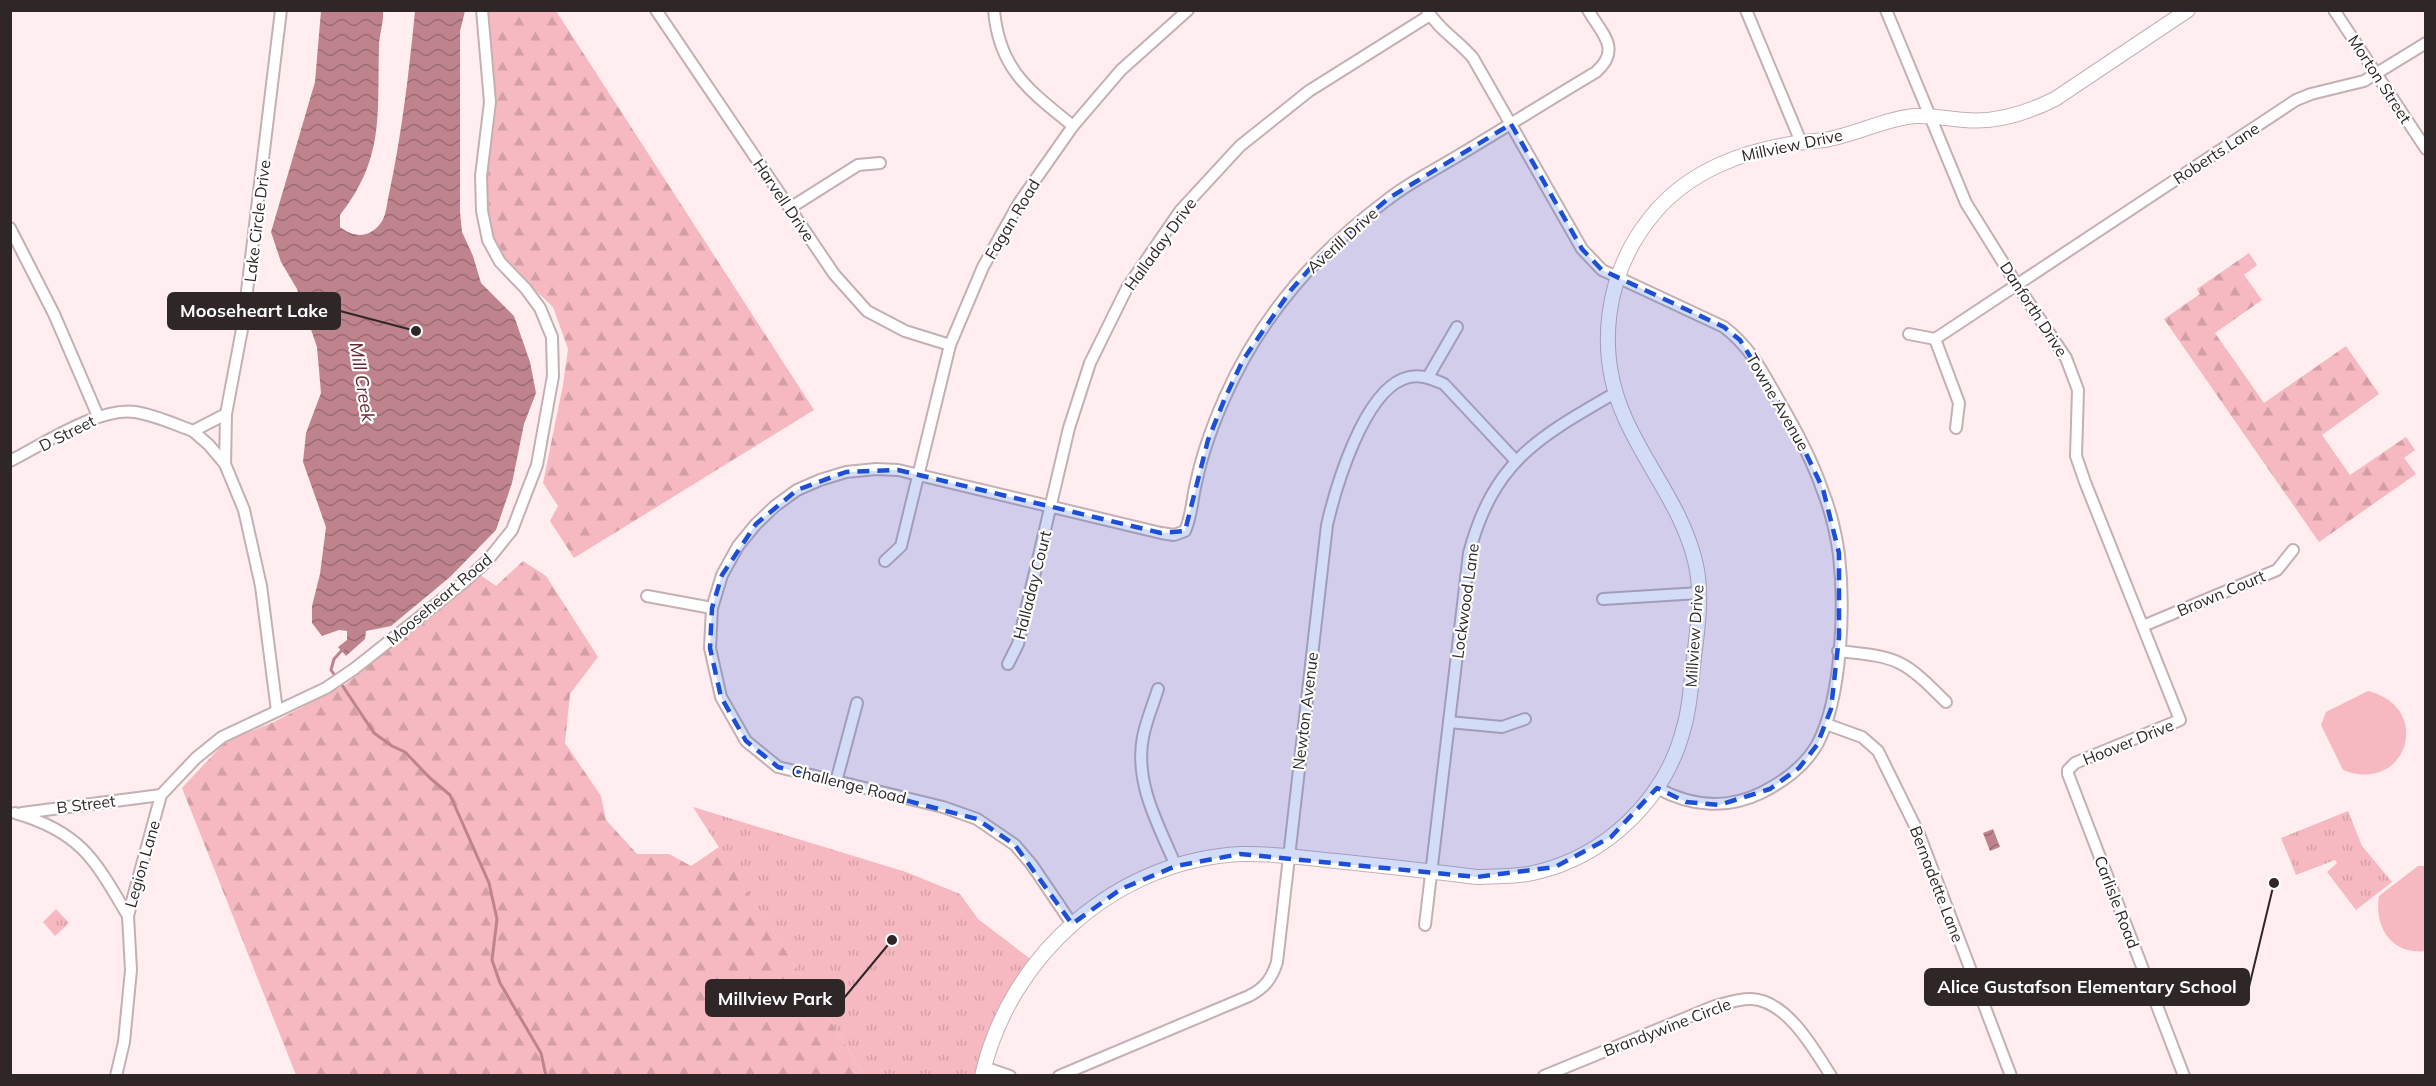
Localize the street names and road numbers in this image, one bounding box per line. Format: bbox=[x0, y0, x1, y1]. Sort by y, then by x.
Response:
street label: Morton Street bbox=[2344, 31, 2416, 127]
street label: Roberts Lane bbox=[2169, 118, 2263, 188]
street label: Millview Drive bbox=[1740, 125, 1844, 165]
street label: Harvell Drive bbox=[749, 155, 819, 245]
street label: Lake Circle Drive bbox=[240, 159, 274, 283]
street label: Fagan Road bbox=[980, 175, 1044, 263]
street label: Halladay Drive bbox=[1120, 194, 1200, 294]
street label: Averill Drive bbox=[1302, 203, 1382, 277]
street label: Danforth Drive bbox=[1996, 258, 2072, 360]
street label: Towne Avenue bbox=[1742, 350, 1814, 454]
street label: D Street bbox=[36, 410, 99, 456]
street label: Halladay Court bbox=[1009, 528, 1055, 641]
street label: Lockwood Lane bbox=[1447, 542, 1483, 660]
street label: Mooseheart Road bbox=[382, 549, 496, 649]
street label: Brown Court bbox=[2174, 565, 2268, 621]
street label: Millview Drive bbox=[1680, 584, 1708, 688]
street label: Newton Avenue bbox=[1288, 651, 1322, 771]
street label: Hoover Drive bbox=[2080, 715, 2176, 769]
street label: Challenge Road bbox=[790, 760, 908, 808]
street label: B Street bbox=[55, 790, 117, 818]
street label: Legion Lane bbox=[120, 818, 164, 910]
street label: Bernadette Lane bbox=[1906, 823, 1968, 945]
street label: Carlisle Road bbox=[2090, 853, 2144, 951]
street label: Brandywine Circle bbox=[1601, 994, 1733, 1060]

